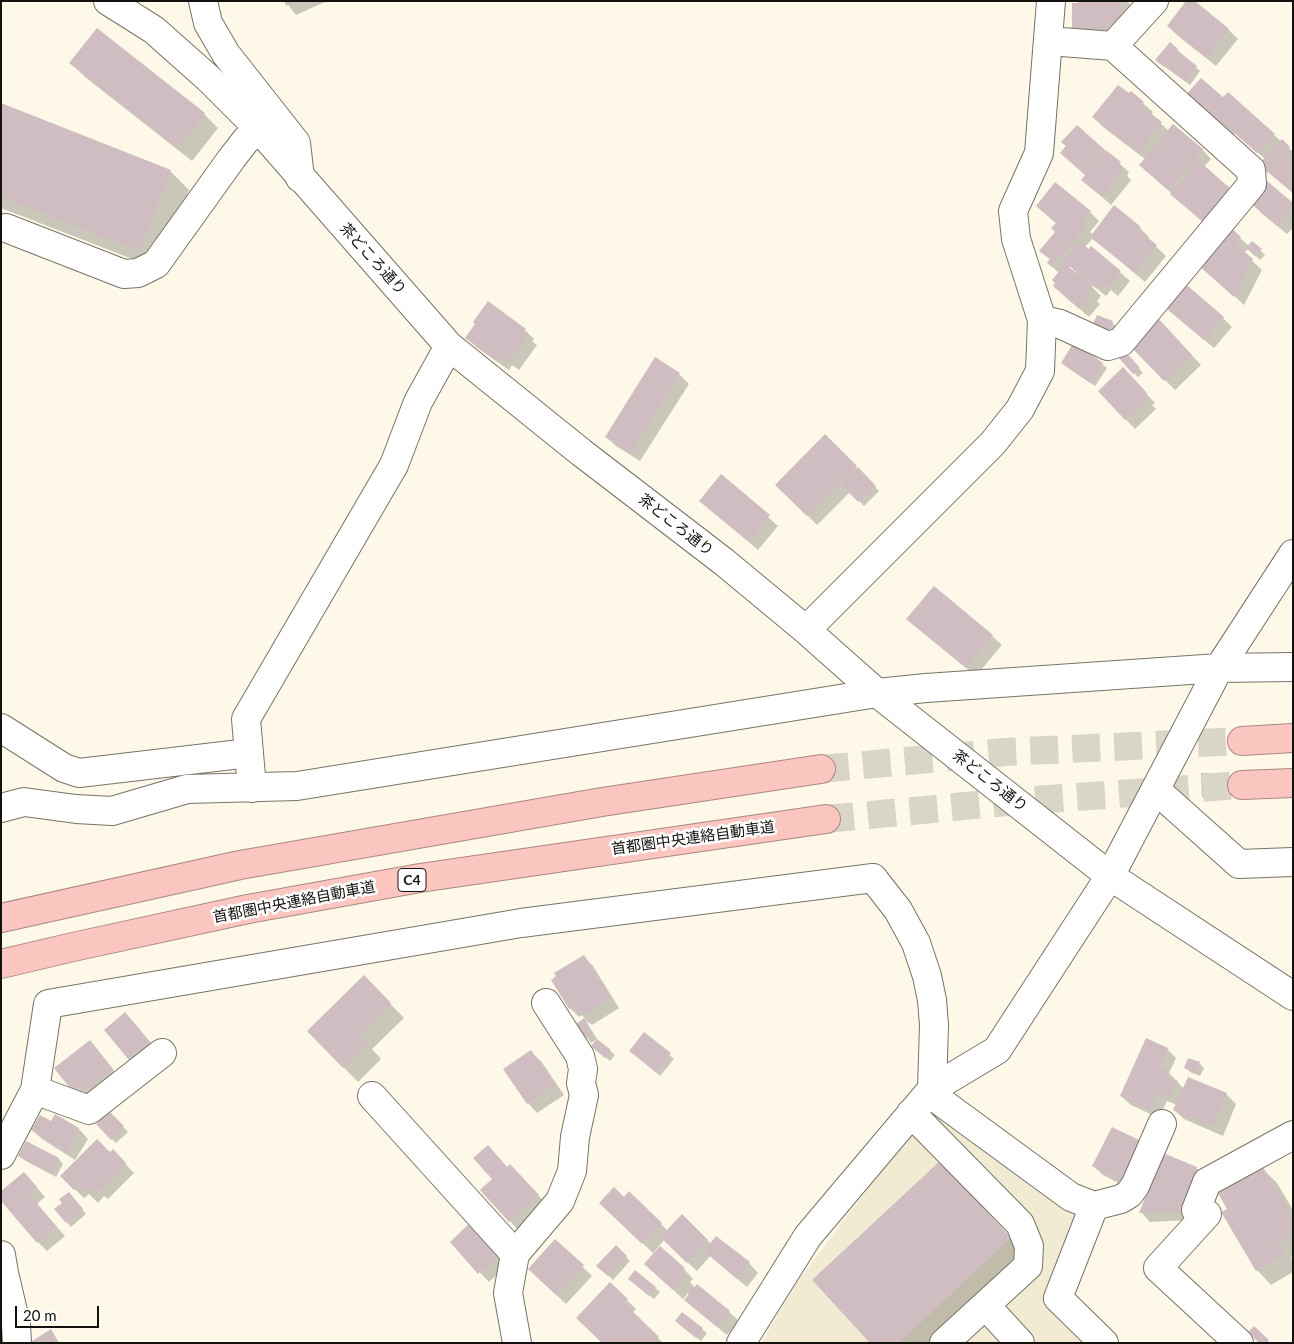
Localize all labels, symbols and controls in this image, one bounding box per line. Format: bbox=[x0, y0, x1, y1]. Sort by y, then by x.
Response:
street label: 茶どころ通り bbox=[336, 220, 410, 298]
street label: 茶どころ通り bbox=[635, 490, 717, 560]
street label: 茶どころ通り bbox=[949, 746, 1031, 816]
street label: 首都圏中央連絡自動車道 bbox=[610, 818, 776, 858]
road number: C4 bbox=[398, 868, 426, 892]
street label: 首都圏中央連絡自動車道 bbox=[211, 877, 377, 927]
scale bar bbox=[18, 1296, 101, 1328]
text: 20 m bbox=[23, 1306, 57, 1324]

